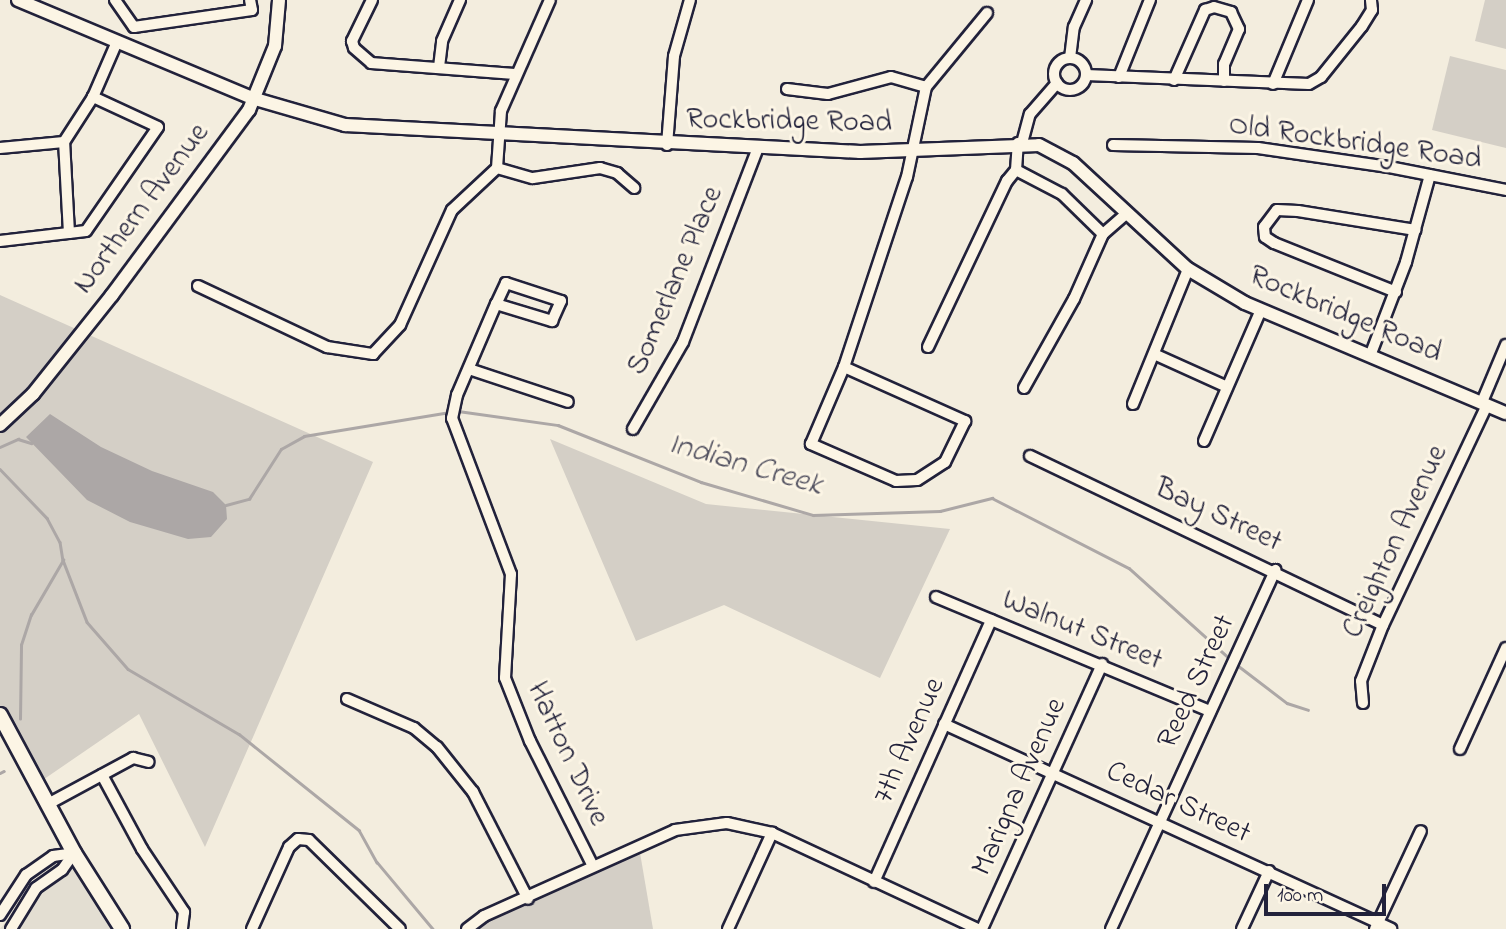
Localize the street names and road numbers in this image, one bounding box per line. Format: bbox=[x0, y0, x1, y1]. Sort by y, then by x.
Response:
street label: Rockbridge Road bbox=[686, 102, 892, 142]
street label: Old Rockbridge Road bbox=[1226, 107, 1484, 179]
street label: Northern Avenue bbox=[66, 117, 218, 301]
street label: Somerlane Place bbox=[620, 181, 732, 381]
street label: Rockbridge Road bbox=[1243, 258, 1447, 372]
street label: Creighton Avenue bbox=[1336, 440, 1456, 644]
street label: Bay Street bbox=[1149, 471, 1287, 561]
street label: Walnut Street bbox=[997, 583, 1167, 679]
street label: Reed Street bbox=[1150, 609, 1244, 755]
street label: 7th Avenue bbox=[866, 673, 954, 809]
street label: Hatton Drive bbox=[518, 676, 616, 832]
street label: Marigna Avenue bbox=[965, 693, 1075, 881]
street label: Cedar Street bbox=[1100, 754, 1256, 852]

